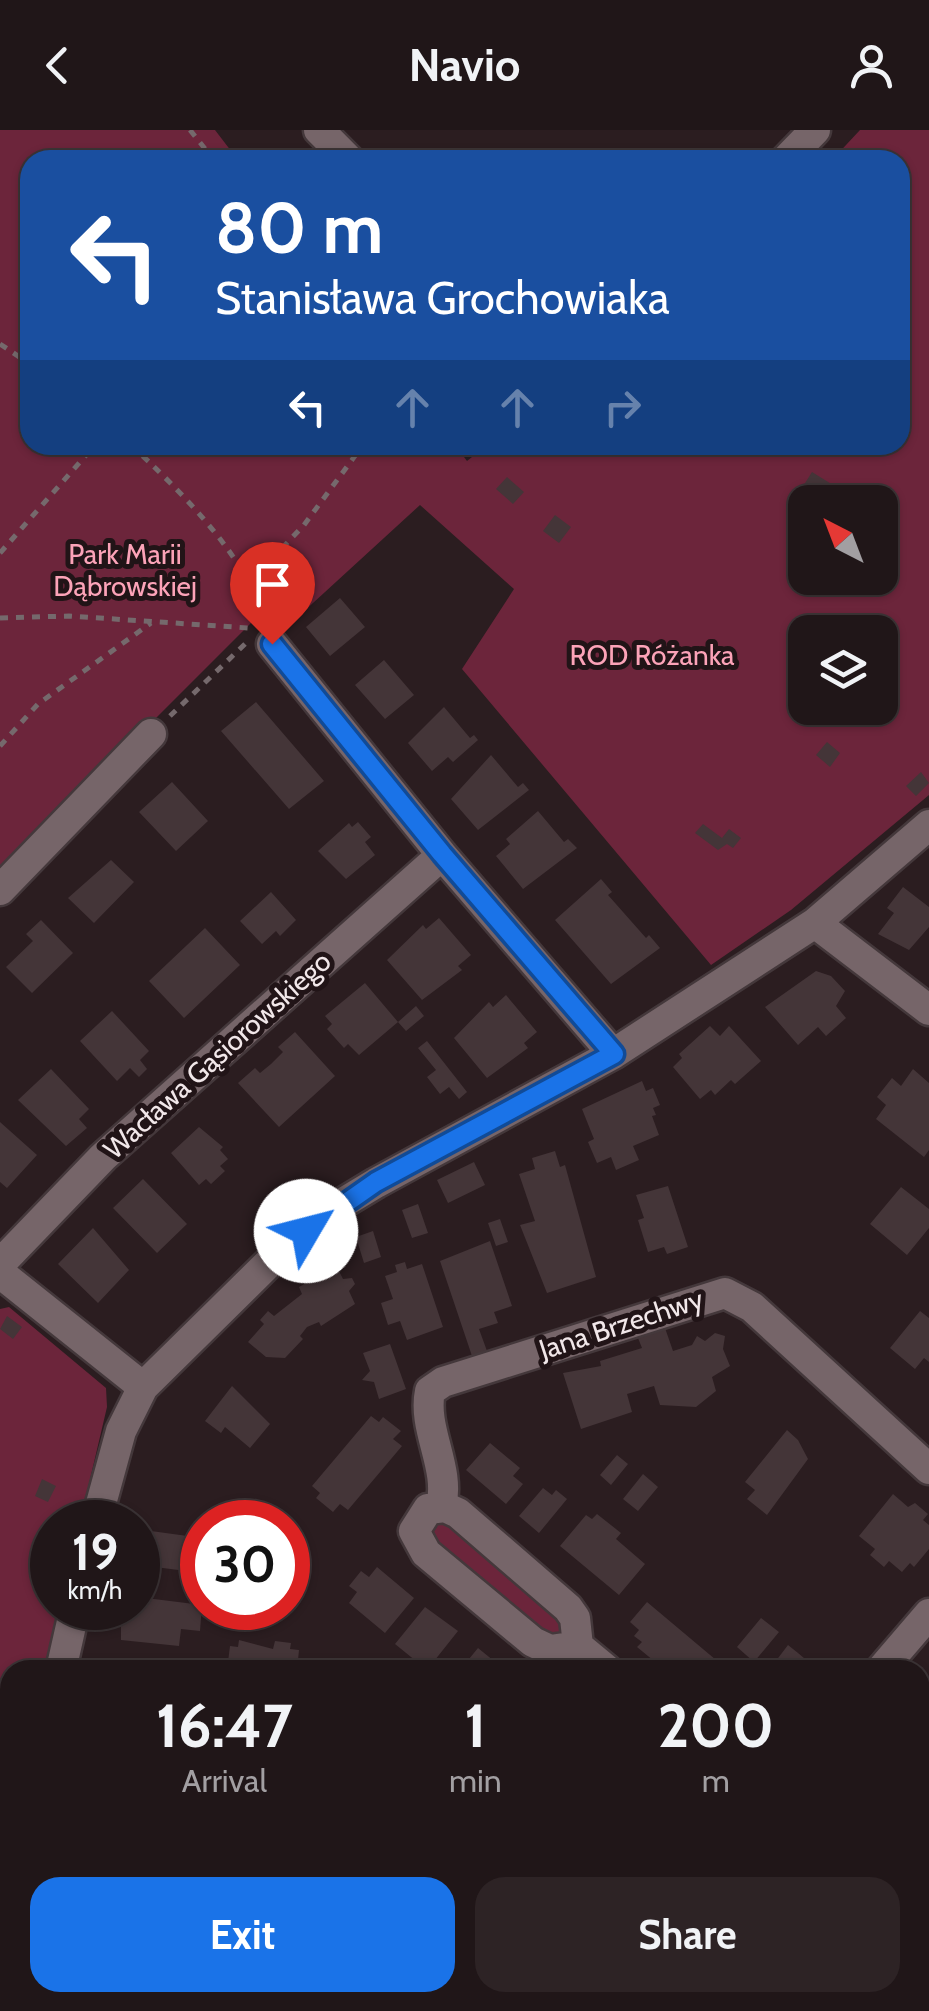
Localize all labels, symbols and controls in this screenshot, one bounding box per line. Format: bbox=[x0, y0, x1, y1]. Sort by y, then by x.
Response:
icon: back bbox=[30, 38, 85, 93]
text: Navio bbox=[409, 38, 520, 92]
icon: person bbox=[844, 38, 899, 93]
text: 80 m bbox=[215, 185, 383, 271]
icon: left bbox=[50, 190, 180, 320]
text: Stanisława Grochowiaka bbox=[215, 271, 670, 325]
icon: left bbox=[280, 380, 335, 435]
icon: ahead bbox=[385, 380, 440, 435]
icon: ahead bbox=[490, 380, 545, 435]
icon: right bbox=[595, 380, 650, 435]
north arrow bbox=[788, 485, 898, 595]
map controls bbox=[788, 485, 898, 725]
park label: Park Marii Dąbrowskiej bbox=[53, 537, 197, 603]
pin bbox=[230, 542, 315, 645]
icon: arrive bbox=[245, 557, 300, 612]
button: layers bbox=[788, 615, 898, 725]
park label: ROD Różanka bbox=[570, 638, 735, 672]
street label: Wacława Gąsiorowskiego bbox=[96, 944, 338, 1166]
position arrow bbox=[254, 1179, 358, 1283]
street label: Jana Brzechwy bbox=[534, 1282, 707, 1367]
speed limit sign: 30 bbox=[180, 1500, 310, 1630]
text: 19 bbox=[72, 1522, 118, 1583]
text: km/h bbox=[68, 1575, 122, 1605]
text: 16:47 bbox=[156, 1689, 293, 1762]
text: 1 bbox=[464, 1689, 486, 1762]
text: 200 bbox=[658, 1689, 774, 1762]
text: Arrival bbox=[182, 1761, 267, 1800]
text: min bbox=[449, 1761, 502, 1800]
text: m bbox=[702, 1761, 730, 1800]
button: Exit bbox=[30, 1877, 455, 1992]
button: Share bbox=[475, 1877, 900, 1992]

